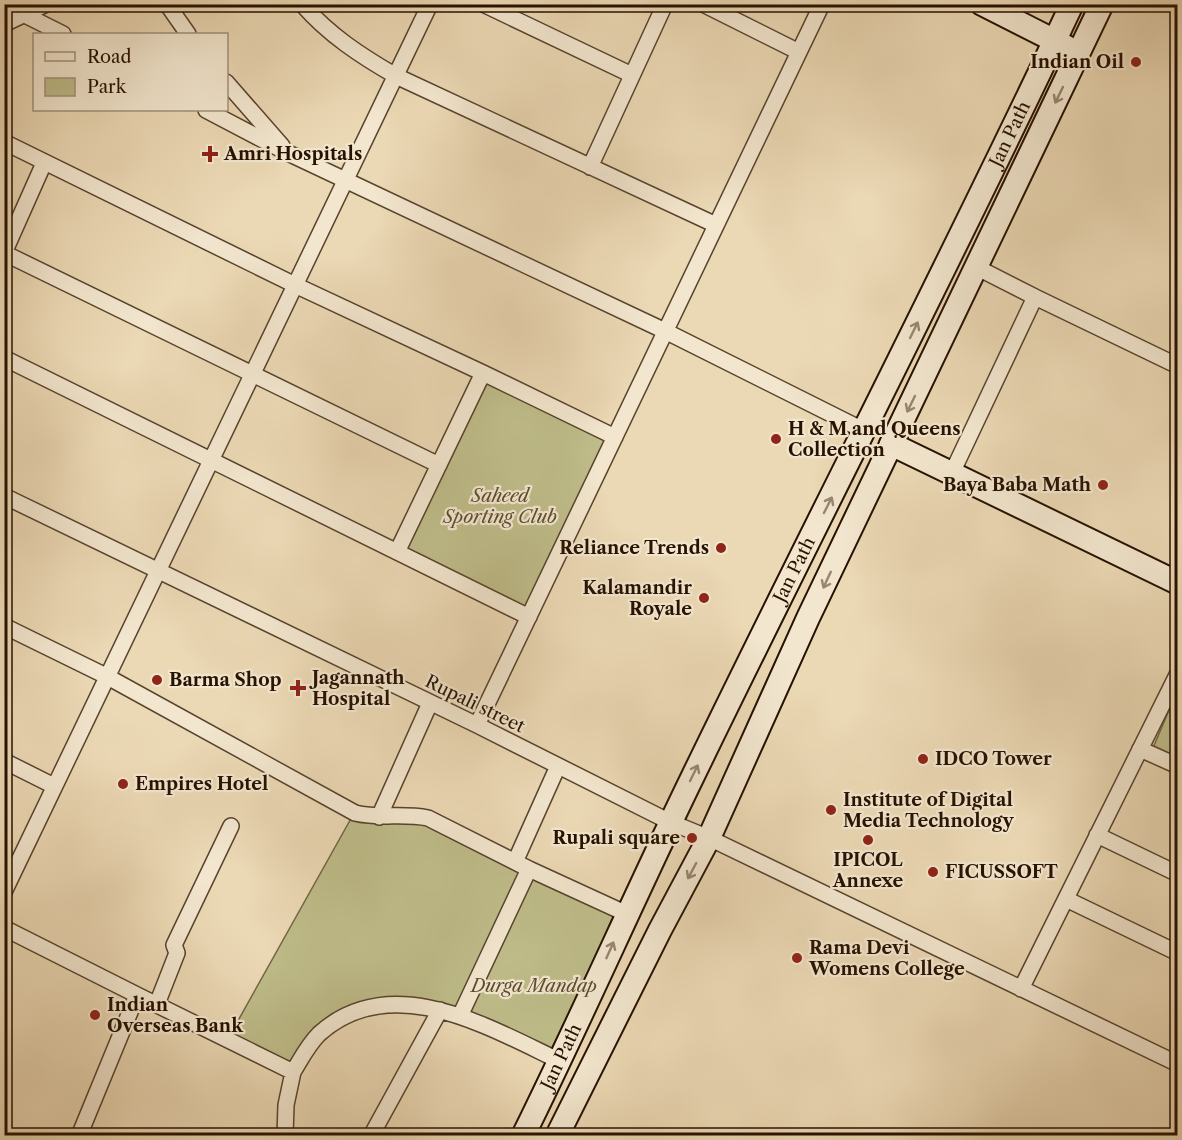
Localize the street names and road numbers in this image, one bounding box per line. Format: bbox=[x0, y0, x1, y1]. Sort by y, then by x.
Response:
street label: Jan Path bbox=[983, 98, 1035, 173]
street label: Jan Path bbox=[768, 533, 820, 609]
street label: Rupali street bbox=[421, 670, 529, 738]
street label: Jan Path bbox=[535, 1020, 586, 1096]

